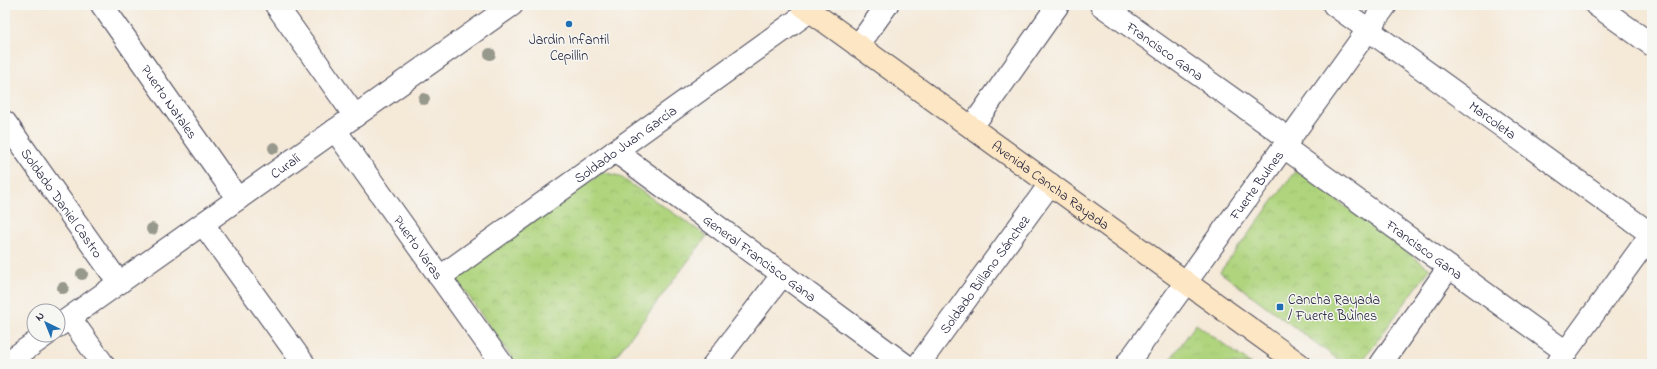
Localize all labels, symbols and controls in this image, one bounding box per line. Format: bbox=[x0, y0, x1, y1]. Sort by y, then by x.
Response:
street label: Francisco Gana bbox=[1121, 17, 1207, 87]
marker: Jardin Infantil Cepillin bbox=[564, 19, 574, 29]
place label: Jardin Infantil Cepillin bbox=[529, 30, 609, 67]
street label: Puerto Natales bbox=[135, 61, 202, 144]
street label: Marcoleta bbox=[1464, 97, 1520, 145]
street label: Soldado Juan García bbox=[570, 101, 682, 189]
street label: Avenida Cancha Rayada bbox=[987, 136, 1113, 236]
street label: Soldado Daniel Castro bbox=[15, 144, 107, 263]
street label: Fuerte Bulnes bbox=[1225, 147, 1290, 226]
street label: Curalí bbox=[267, 149, 306, 185]
street label: General Francisco Gana bbox=[698, 210, 820, 308]
street label: Soldado Billano Sánchez bbox=[935, 211, 1036, 339]
street label: Puerto Varas bbox=[387, 212, 448, 285]
street label: Francisco Gana bbox=[1380, 215, 1467, 286]
place label: Cancha Rayada / Fuerte Bulnes bbox=[1288, 290, 1380, 327]
marker: Cancha Rayada / Fuerte Bulnes bbox=[1275, 302, 1285, 312]
north arrow bbox=[26, 303, 66, 343]
text: N bbox=[32, 308, 48, 325]

